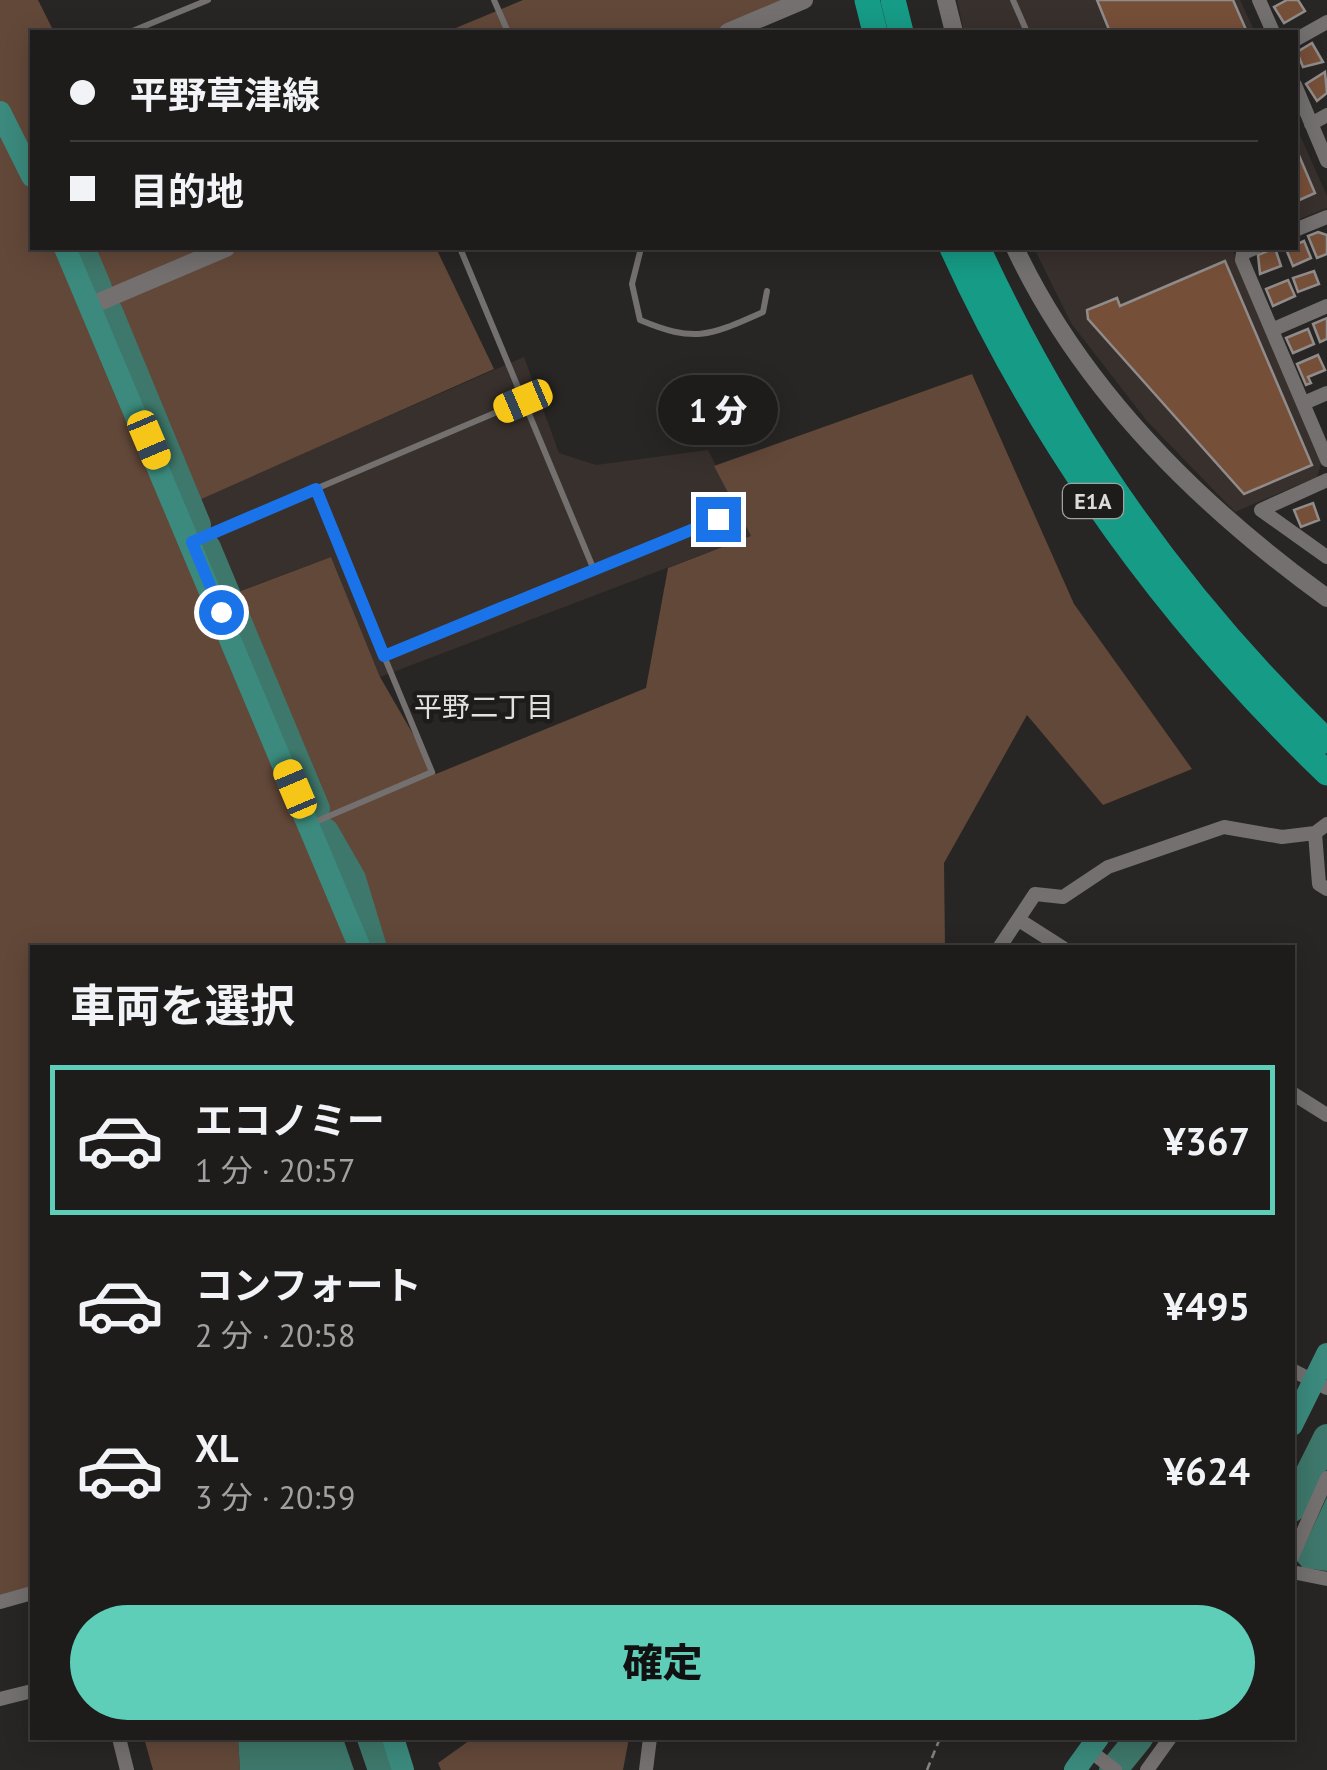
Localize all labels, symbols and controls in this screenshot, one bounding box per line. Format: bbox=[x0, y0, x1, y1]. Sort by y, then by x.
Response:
text: 平野草津線 bbox=[130, 70, 320, 119]
text: 目的地 bbox=[130, 166, 244, 215]
callout: 1 分 bbox=[658, 374, 778, 444]
car bbox=[490, 375, 556, 427]
text: 1 分 bbox=[689, 389, 747, 431]
car bbox=[123, 407, 175, 473]
road number: E1A bbox=[1063, 484, 1123, 518]
route end bbox=[696, 497, 741, 542]
route start bbox=[199, 590, 244, 635]
district label: 平野二丁目 bbox=[414, 688, 554, 725]
car bbox=[269, 756, 321, 822]
text: 車両を選択 bbox=[70, 976, 295, 1034]
icon: car bbox=[75, 1095, 165, 1185]
text: エコノミー bbox=[195, 1095, 385, 1144]
text: ¥367 bbox=[1164, 1116, 1250, 1165]
text: 1 分 · 20:57 bbox=[195, 1149, 355, 1191]
icon: car bbox=[75, 1260, 165, 1350]
text: コンフォート bbox=[195, 1260, 422, 1309]
text: ¥495 bbox=[1164, 1281, 1250, 1330]
text: 2 分 · 20:58 bbox=[195, 1314, 355, 1356]
text: XL bbox=[195, 1423, 239, 1472]
icon: car bbox=[75, 1425, 165, 1515]
text: ¥624 bbox=[1164, 1446, 1250, 1495]
text: 3 分 · 20:59 bbox=[195, 1476, 355, 1518]
button: 確定 bbox=[70, 1605, 1255, 1720]

